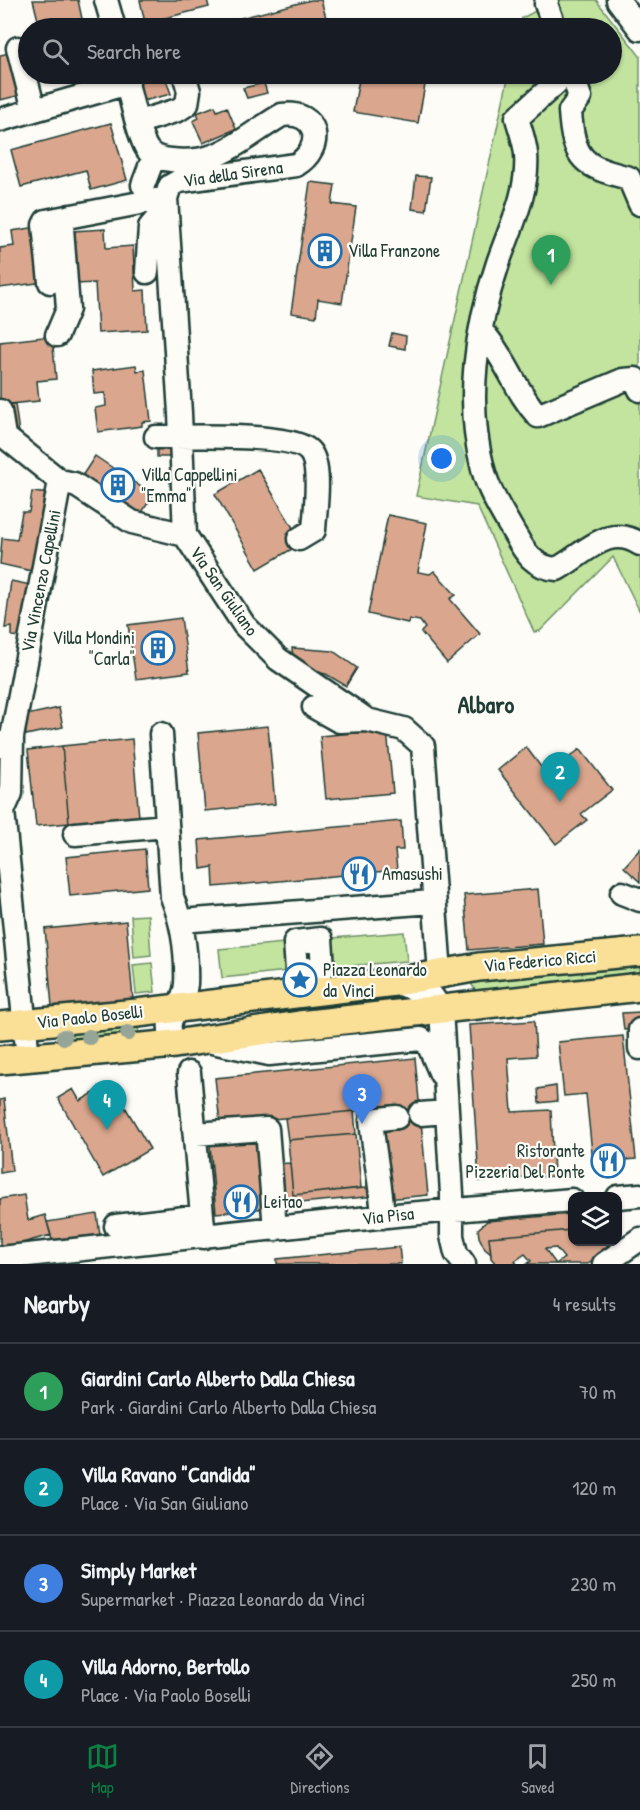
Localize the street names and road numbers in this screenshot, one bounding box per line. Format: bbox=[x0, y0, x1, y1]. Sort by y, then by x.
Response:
street label: Via della Sirena bbox=[182, 154, 284, 193]
street label: Via Vincenzo Capellini bbox=[14, 507, 67, 654]
street label: Via San Giuliano bbox=[184, 541, 264, 641]
street label: Via Federico Ricci bbox=[483, 943, 597, 978]
street label: Via Paolo Boselli bbox=[36, 998, 144, 1035]
street label: Via Pisa bbox=[361, 1200, 415, 1231]

